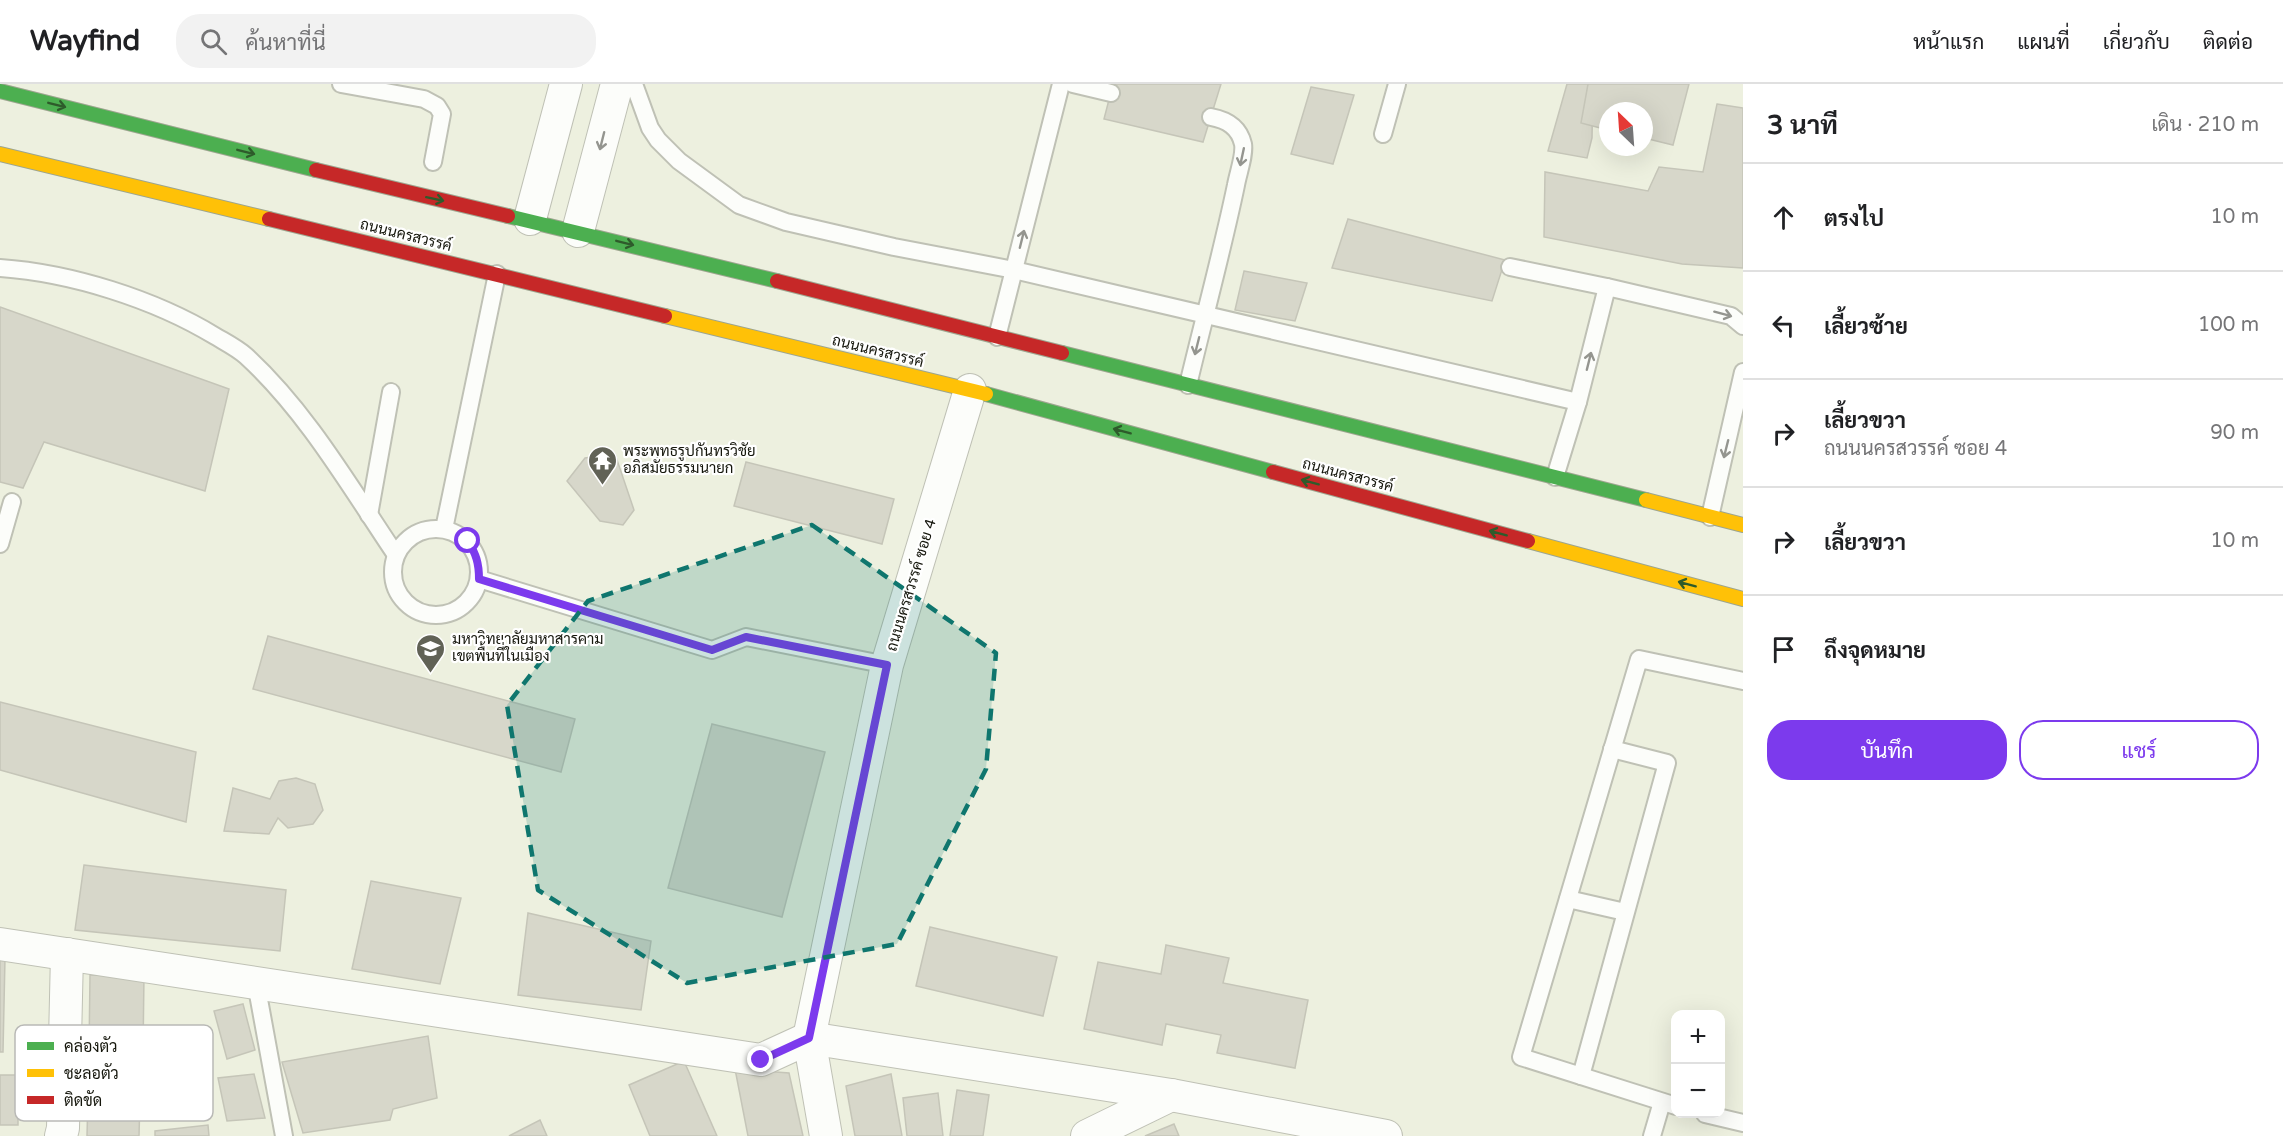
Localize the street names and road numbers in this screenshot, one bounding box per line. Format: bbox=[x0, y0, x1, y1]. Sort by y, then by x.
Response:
street label: ถนนนครสวรรค์ bbox=[358, 214, 454, 255]
street label: ถนนนครสวรรค์ bbox=[830, 330, 926, 371]
street label: ถนนนครสวรรค์ bbox=[1300, 453, 1396, 496]
street label: ถนนนครสวรรค์ ซอย 4 bbox=[881, 516, 940, 653]

